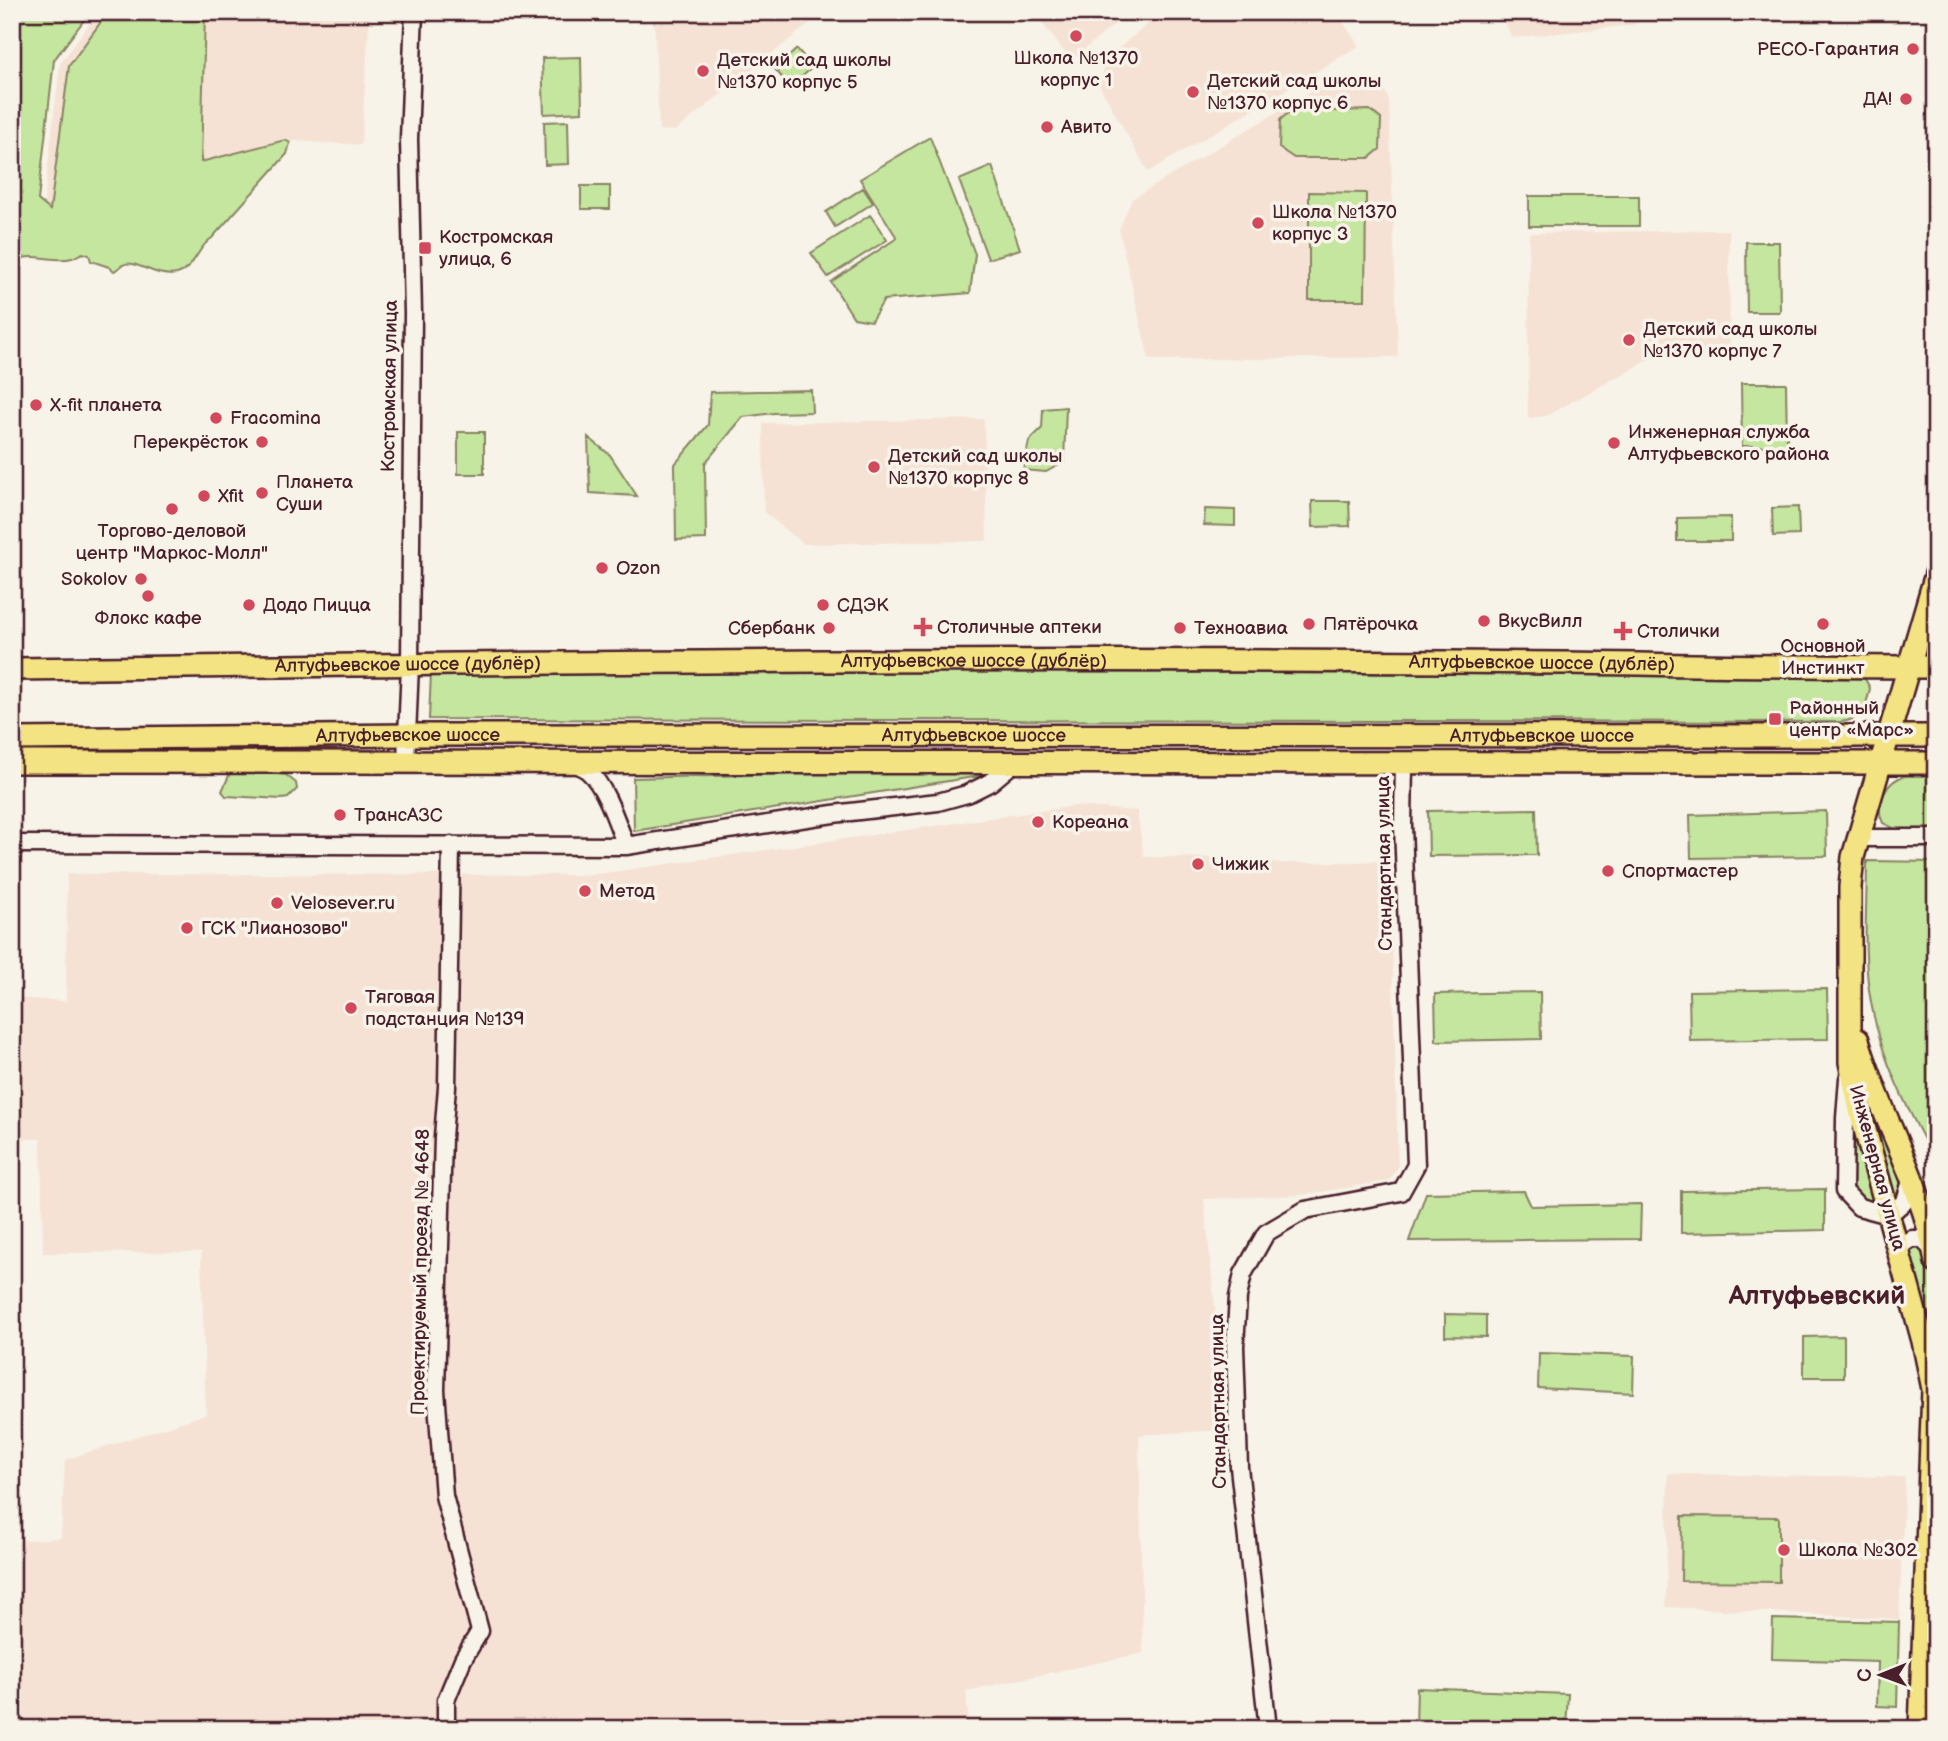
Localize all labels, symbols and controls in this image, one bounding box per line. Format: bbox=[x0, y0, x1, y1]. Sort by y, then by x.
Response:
marker: Школа №1370 корпус 1 bbox=[1068, 28, 1084, 44]
place label: РЕСО-Гарантия bbox=[1757, 38, 1899, 61]
marker: РЕСО-Гарантия bbox=[1905, 41, 1921, 57]
place label: Школа №1370 корпус 1 bbox=[1014, 47, 1138, 92]
place label: Детский сад школы №1370 корпус 5 bbox=[717, 49, 891, 94]
marker: Детский сад школы №1370 корпус 5 bbox=[695, 63, 711, 79]
place label: Детский сад школы №1370 корпус 6 bbox=[1207, 70, 1381, 115]
marker: Детский сад школы №1370 корпус 6 bbox=[1185, 84, 1201, 100]
place label: ДА! bbox=[1863, 88, 1892, 111]
marker: ДА! bbox=[1898, 91, 1914, 107]
place label: Авито bbox=[1060, 116, 1112, 139]
marker: Авито bbox=[1039, 119, 1055, 135]
place label: Школа №1370 корпус 3 bbox=[1272, 201, 1397, 246]
marker: Школа №1370 корпус 3 bbox=[1250, 215, 1266, 231]
place label: Костромская улица, 6 bbox=[439, 226, 553, 271]
marker: Костромская улица, 6 bbox=[417, 240, 433, 256]
street label: Костромская улица bbox=[377, 300, 403, 472]
place label: Детский сад школы №1370 корпус 7 bbox=[1643, 318, 1817, 363]
marker: Детский сад школы №1370 корпус 7 bbox=[1621, 332, 1637, 348]
place label: X-fit планета bbox=[49, 394, 162, 417]
marker: X-fit планета bbox=[28, 397, 44, 413]
place label: Fracomina bbox=[230, 407, 321, 430]
marker: Fracomina bbox=[208, 410, 224, 426]
place label: Инженерная служба Алтуфьевского района bbox=[1627, 421, 1829, 466]
place label: Перекрёсток bbox=[133, 431, 248, 454]
marker: Перекрёсток bbox=[254, 434, 270, 450]
marker: Инженерная служба Алтуфьевского района bbox=[1606, 435, 1622, 451]
place label: Детский сад школы №1370 корпус 8 bbox=[888, 445, 1062, 490]
marker: Детский сад школы №1370 корпус 8 bbox=[866, 459, 882, 475]
place label: Планета Суши bbox=[276, 471, 353, 516]
place label: Xfit bbox=[217, 485, 244, 508]
marker: Планета Суши bbox=[254, 485, 270, 501]
marker: Xfit bbox=[196, 488, 212, 504]
marker: Торгово-деловой центр "Маркос-Молл" bbox=[164, 501, 180, 517]
place label: Торгово-деловой центр "Маркос-Молл" bbox=[76, 520, 268, 565]
place label: Ozon bbox=[616, 557, 661, 580]
marker: Ozon bbox=[594, 560, 610, 576]
place label: Sokolov bbox=[61, 568, 128, 591]
marker: Sokolov bbox=[133, 571, 149, 587]
marker: Флокс кафе bbox=[140, 588, 156, 604]
place label: Додо Пицца bbox=[263, 594, 371, 617]
place label: СДЭК bbox=[837, 594, 889, 617]
marker: Додо Пицца bbox=[241, 597, 257, 613]
marker: СДЭК bbox=[815, 597, 831, 613]
place label: Флокс кафе bbox=[94, 607, 202, 630]
place label: ВкусВилл bbox=[1498, 610, 1583, 633]
place label: Пятёрочка bbox=[1323, 613, 1418, 636]
marker: ВкусВилл bbox=[1476, 613, 1492, 629]
place label: Столичные аптеки bbox=[937, 616, 1102, 639]
marker: Пятёрочка bbox=[1301, 616, 1317, 632]
marker: Основной Инстинкт bbox=[1815, 616, 1831, 632]
place label: Сбербанк bbox=[728, 617, 815, 640]
place label: Техноавиа bbox=[1194, 617, 1288, 640]
marker: Столичные аптеки bbox=[915, 619, 931, 635]
marker: Сбербанк bbox=[821, 620, 837, 636]
marker: Техноавиа bbox=[1172, 620, 1188, 636]
place label: Столички bbox=[1637, 620, 1720, 643]
marker: Столички bbox=[1615, 623, 1631, 639]
place label: Основной Инстинкт bbox=[1780, 635, 1866, 680]
street label: Алтуфьевское шоссе (дублёр) bbox=[840, 649, 1107, 673]
street label: Алтуфьевское шоссе (дублёр) bbox=[1408, 650, 1675, 676]
street label: Алтуфьевское шоссе (дублёр) bbox=[274, 652, 541, 677]
place label: Районный центр «Марс» bbox=[1789, 697, 1914, 742]
marker: Районный центр «Марс» bbox=[1767, 711, 1783, 727]
street label: Алтуфьевское шоссе bbox=[315, 723, 501, 747]
street label: Алтуфьевское шоссе bbox=[881, 724, 1067, 747]
street label: Алтуфьевское шоссе bbox=[1449, 724, 1635, 747]
street label: Стандартная улица bbox=[1372, 775, 1398, 951]
place label: ТрансАЗС bbox=[354, 804, 443, 827]
marker: ТрансАЗС bbox=[332, 807, 348, 823]
place label: Кореана bbox=[1052, 811, 1129, 834]
marker: Кореана bbox=[1030, 814, 1046, 830]
place label: Чижик bbox=[1212, 853, 1269, 876]
marker: Чижик bbox=[1190, 856, 1206, 872]
place label: Спортмастер bbox=[1622, 860, 1738, 883]
marker: Спортмастер bbox=[1600, 863, 1616, 879]
place label: Метод bbox=[599, 880, 655, 903]
marker: Метод bbox=[577, 883, 593, 899]
place label: Velosever.ru bbox=[291, 892, 395, 915]
marker: Velosever.ru bbox=[269, 895, 285, 911]
place label: ГСК "Лианозово" bbox=[201, 917, 348, 940]
marker: ГСК "Лианозово" bbox=[179, 920, 195, 936]
place label: Тяговая подстанция №139 bbox=[365, 986, 525, 1031]
marker: Тяговая подстанция №139 bbox=[343, 1000, 359, 1016]
street label: Инженерная улица bbox=[1844, 1082, 1910, 1254]
street label: Проектируемый проезд № 4648 bbox=[407, 1129, 435, 1415]
district label: Алтуфьевский bbox=[1728, 1281, 1905, 1312]
street label: Стандартная улица bbox=[1206, 1313, 1232, 1489]
place label: Школа №302 bbox=[1798, 1539, 1918, 1562]
marker: Школа №302 bbox=[1776, 1542, 1792, 1558]
north arrow bbox=[1846, 1640, 1916, 1710]
text: С bbox=[1854, 1668, 1877, 1682]

